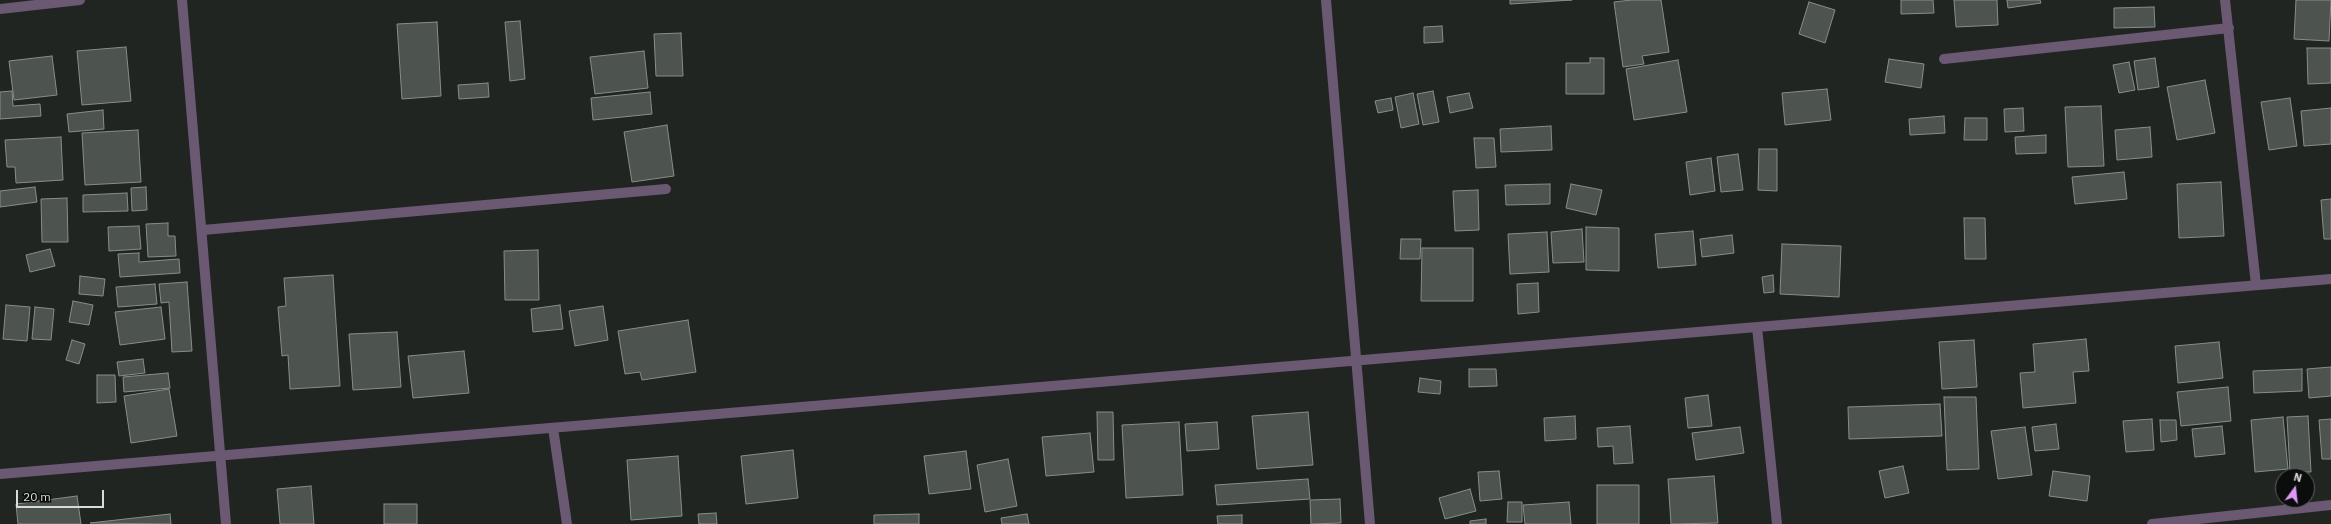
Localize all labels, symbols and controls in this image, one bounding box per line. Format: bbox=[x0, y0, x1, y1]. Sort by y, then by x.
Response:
north arrow bbox=[2275, 468, 2315, 508]
text: N bbox=[2292, 470, 2304, 485]
scale bar bbox=[18, 482, 106, 508]
text: 20 m bbox=[23, 489, 51, 504]

